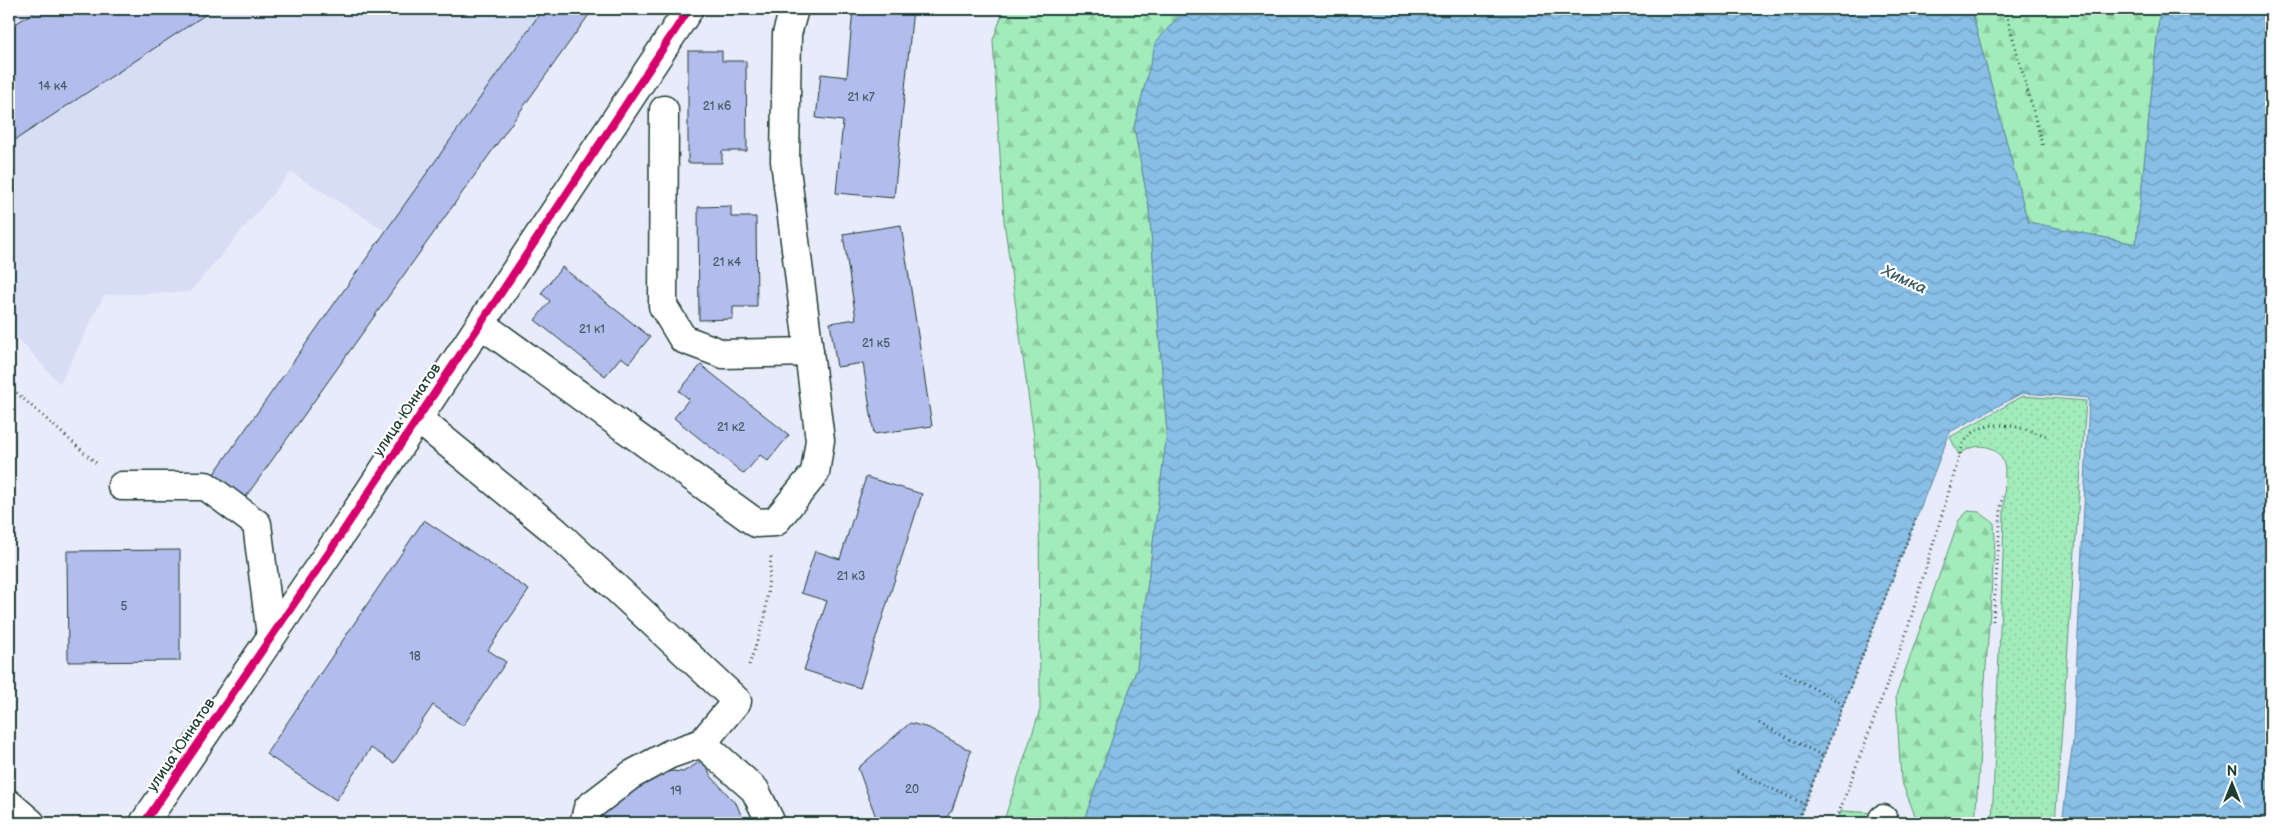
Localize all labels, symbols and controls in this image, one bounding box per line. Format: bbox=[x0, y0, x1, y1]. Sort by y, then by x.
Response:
house number: 14 к4 bbox=[39, 79, 68, 94]
house number: 21 к7 bbox=[847, 90, 875, 105]
house number: 21 к6 bbox=[703, 99, 731, 114]
house number: 21 к4 bbox=[713, 255, 742, 270]
water label: Химка bbox=[1878, 261, 1929, 299]
house number: 21 к1 bbox=[579, 322, 605, 337]
house number: 21 к5 bbox=[862, 336, 890, 351]
street label: улица Юннатов bbox=[369, 360, 445, 460]
house number: 21 к2 bbox=[717, 420, 745, 435]
house number: 21 к3 bbox=[837, 569, 865, 584]
house number: 5 bbox=[121, 599, 128, 614]
house number: 18 bbox=[409, 649, 421, 664]
street label: улица Юннатов bbox=[143, 695, 219, 795]
north arrow bbox=[2208, 760, 2258, 810]
text: N bbox=[2227, 763, 2237, 780]
house number: 20 bbox=[905, 782, 919, 797]
house number: 19 bbox=[670, 784, 682, 799]

